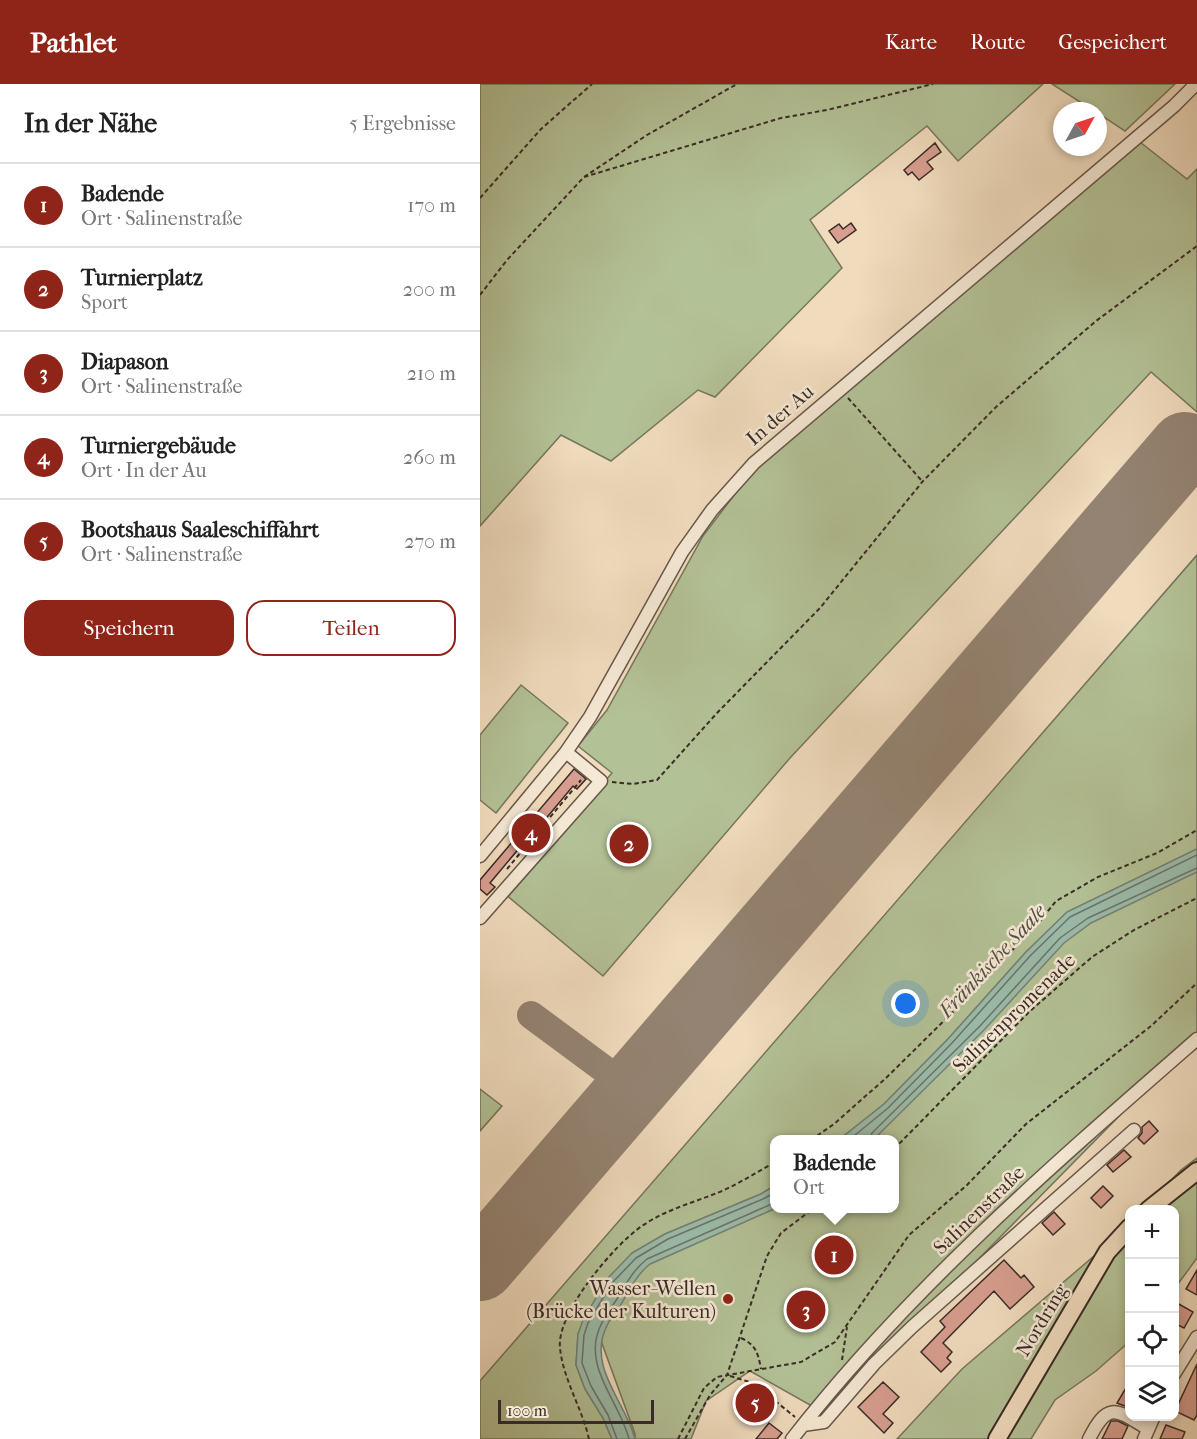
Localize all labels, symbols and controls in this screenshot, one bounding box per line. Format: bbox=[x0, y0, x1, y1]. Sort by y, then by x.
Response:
text: Pathlet bbox=[30, 26, 117, 59]
text: Karte bbox=[885, 30, 937, 54]
text: Route bbox=[970, 30, 1025, 54]
text: Gespeichert bbox=[1058, 30, 1167, 54]
north arrow bbox=[1053, 102, 1107, 156]
text: In der Nähe bbox=[24, 108, 157, 139]
text: 5 Ergebnisse bbox=[349, 112, 456, 135]
text: Badende bbox=[81, 181, 164, 207]
text: 1 bbox=[40, 194, 47, 217]
text: 170 m bbox=[407, 194, 456, 217]
text: Ort · Salinenstraße bbox=[81, 207, 242, 230]
text: Turnierplatz bbox=[81, 265, 203, 291]
text: 2 bbox=[38, 278, 49, 301]
text: 200 m bbox=[403, 278, 456, 301]
text: Sport bbox=[81, 291, 128, 314]
text: Diapason bbox=[81, 349, 168, 375]
text: 3 bbox=[39, 362, 48, 385]
text: 210 m bbox=[407, 362, 456, 385]
text: Ort · Salinenstraße bbox=[81, 375, 242, 398]
street label: In der Au bbox=[742, 379, 819, 450]
text: Turniergebäude bbox=[81, 433, 236, 459]
text: 4 bbox=[38, 446, 49, 469]
text: 260 m bbox=[403, 446, 456, 469]
text: Ort · In der Au bbox=[81, 459, 207, 482]
text: Bootshaus Saaleschiffahrt bbox=[81, 517, 319, 543]
text: 5 bbox=[39, 530, 48, 553]
text: 270 m bbox=[404, 530, 456, 553]
text: Ort · Salinenstraße bbox=[81, 543, 242, 566]
button: Speichern bbox=[24, 600, 234, 656]
button: Teilen bbox=[246, 600, 456, 656]
pin: 4 bbox=[512, 810, 550, 855]
pin: 2 bbox=[610, 822, 648, 867]
water label: Fränkische Saale bbox=[933, 899, 1051, 1023]
street label: Salinenpromenade bbox=[948, 949, 1080, 1077]
your location bbox=[891, 989, 920, 1018]
popup bbox=[770, 1135, 899, 1213]
text: Badende bbox=[793, 1150, 876, 1176]
street label: Salinenstraße bbox=[929, 1161, 1029, 1259]
text: Ort bbox=[793, 1176, 825, 1199]
map controls bbox=[1125, 1205, 1179, 1421]
button: + bbox=[1125, 1205, 1179, 1259]
pin: 1 bbox=[814, 1232, 854, 1278]
button: − bbox=[1125, 1259, 1179, 1313]
place label: Wasser-Wellen (Brücke der Kulturen) bbox=[526, 1277, 716, 1323]
street label: Nordring bbox=[1011, 1279, 1073, 1361]
pin: 3 bbox=[786, 1288, 826, 1332]
marker: Wasser-Wellen (Brücke der Kulturen) bbox=[721, 1292, 735, 1306]
button: locate bbox=[1125, 1313, 1179, 1367]
button: layers bbox=[1125, 1367, 1179, 1421]
pin: 5 bbox=[736, 1380, 774, 1426]
scale bar bbox=[498, 1397, 654, 1424]
text: 100 m bbox=[507, 1401, 547, 1420]

